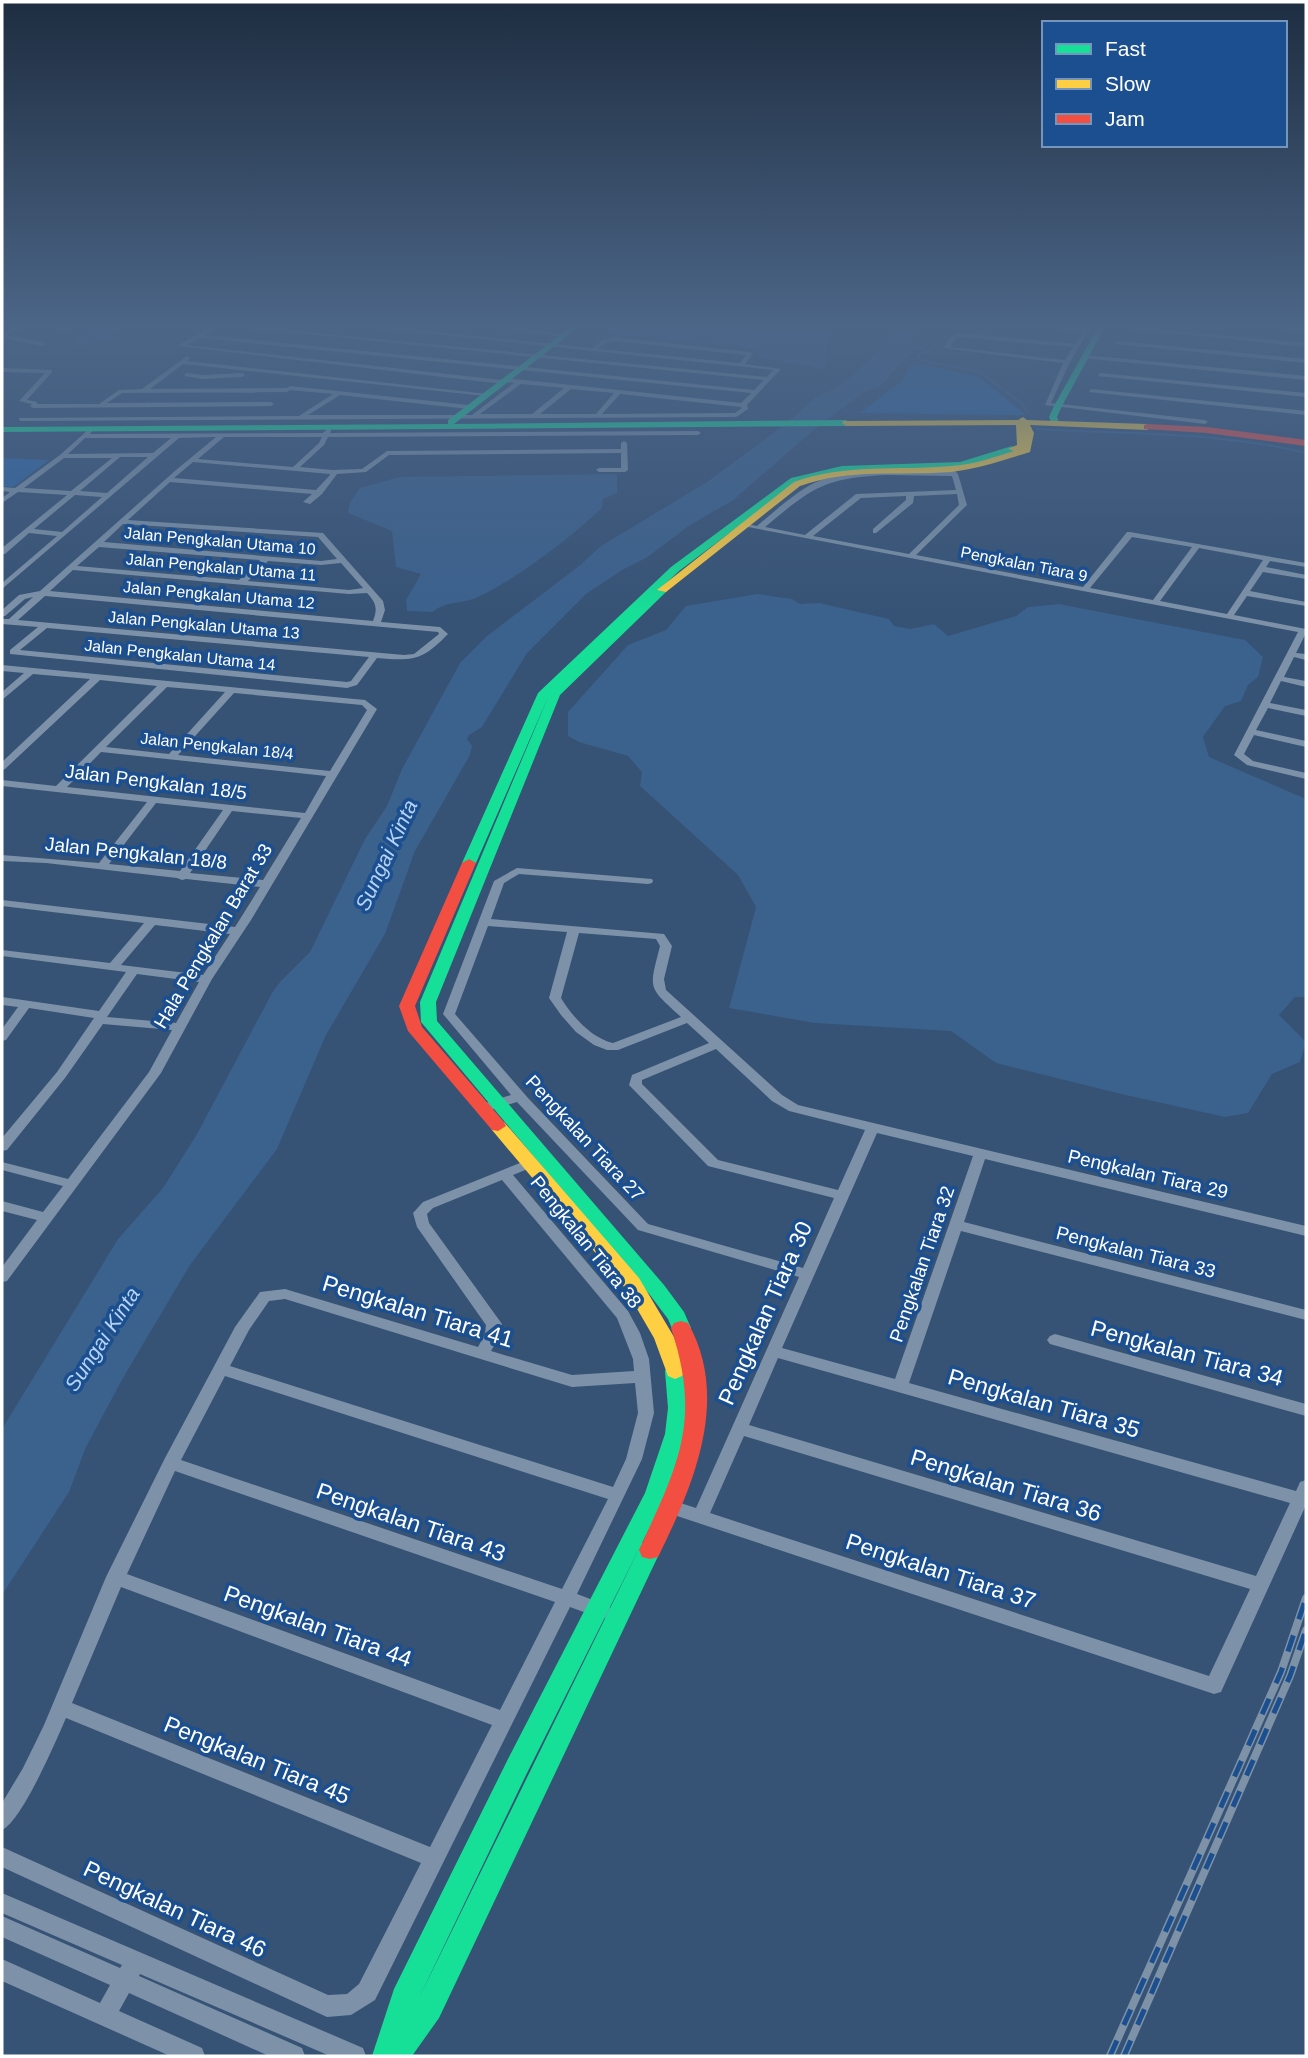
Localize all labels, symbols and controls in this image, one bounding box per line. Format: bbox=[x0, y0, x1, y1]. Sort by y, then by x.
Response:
legend bbox=[1042, 21, 1287, 147]
text: Fast bbox=[1105, 37, 1146, 60]
text: Slow bbox=[1105, 72, 1151, 95]
text: Jam bbox=[1105, 107, 1145, 130]
street label: Jalan Pengkalan Utama 10 bbox=[124, 524, 317, 558]
street label: Pengkalan Tiara 9 bbox=[959, 543, 1089, 585]
street label: Jalan Pengkalan Utama 11 bbox=[125, 550, 317, 584]
street label: Jalan Pengkalan Utama 12 bbox=[123, 578, 316, 612]
street label: Jalan Pengkalan Utama 13 bbox=[108, 608, 301, 642]
street label: Jalan Pengkalan Utama 14 bbox=[84, 637, 277, 674]
street label: Jalan Pengkalan 18/4 bbox=[140, 730, 295, 763]
street label: Jalan Pengkalan 18/5 bbox=[64, 760, 248, 804]
water label: Sungai Kinta bbox=[350, 796, 422, 914]
street label: Jalan Pengkalan 18/8 bbox=[44, 833, 228, 873]
street label: Hala Pengkalan Barat 33 bbox=[150, 840, 276, 1032]
street label: Pengkalan Tiara 27 bbox=[521, 1071, 649, 1205]
street label: Pengkalan Tiara 29 bbox=[1066, 1145, 1230, 1203]
street label: Pengkalan Tiara 38 bbox=[526, 1172, 646, 1312]
street label: Pengkalan Tiara 32 bbox=[885, 1183, 959, 1345]
street label: Pengkalan Tiara 30 bbox=[713, 1217, 817, 1409]
street label: Pengkalan Tiara 33 bbox=[1054, 1222, 1218, 1282]
street label: Pengkalan Tiara 41 bbox=[319, 1270, 517, 1352]
water label: Sungai Kinta bbox=[60, 1283, 144, 1395]
street label: Pengkalan Tiara 34 bbox=[1088, 1315, 1286, 1391]
street label: Pengkalan Tiara 35 bbox=[945, 1363, 1143, 1443]
street label: Pengkalan Tiara 36 bbox=[907, 1444, 1105, 1526]
street label: Pengkalan Tiara 43 bbox=[313, 1477, 509, 1567]
street label: Pengkalan Tiara 37 bbox=[843, 1528, 1039, 1614]
street label: Pengkalan Tiara 44 bbox=[220, 1580, 416, 1672]
street label: Pengkalan Tiara 45 bbox=[160, 1711, 354, 1809]
street label: Pengkalan Tiara 46 bbox=[80, 1855, 270, 1963]

